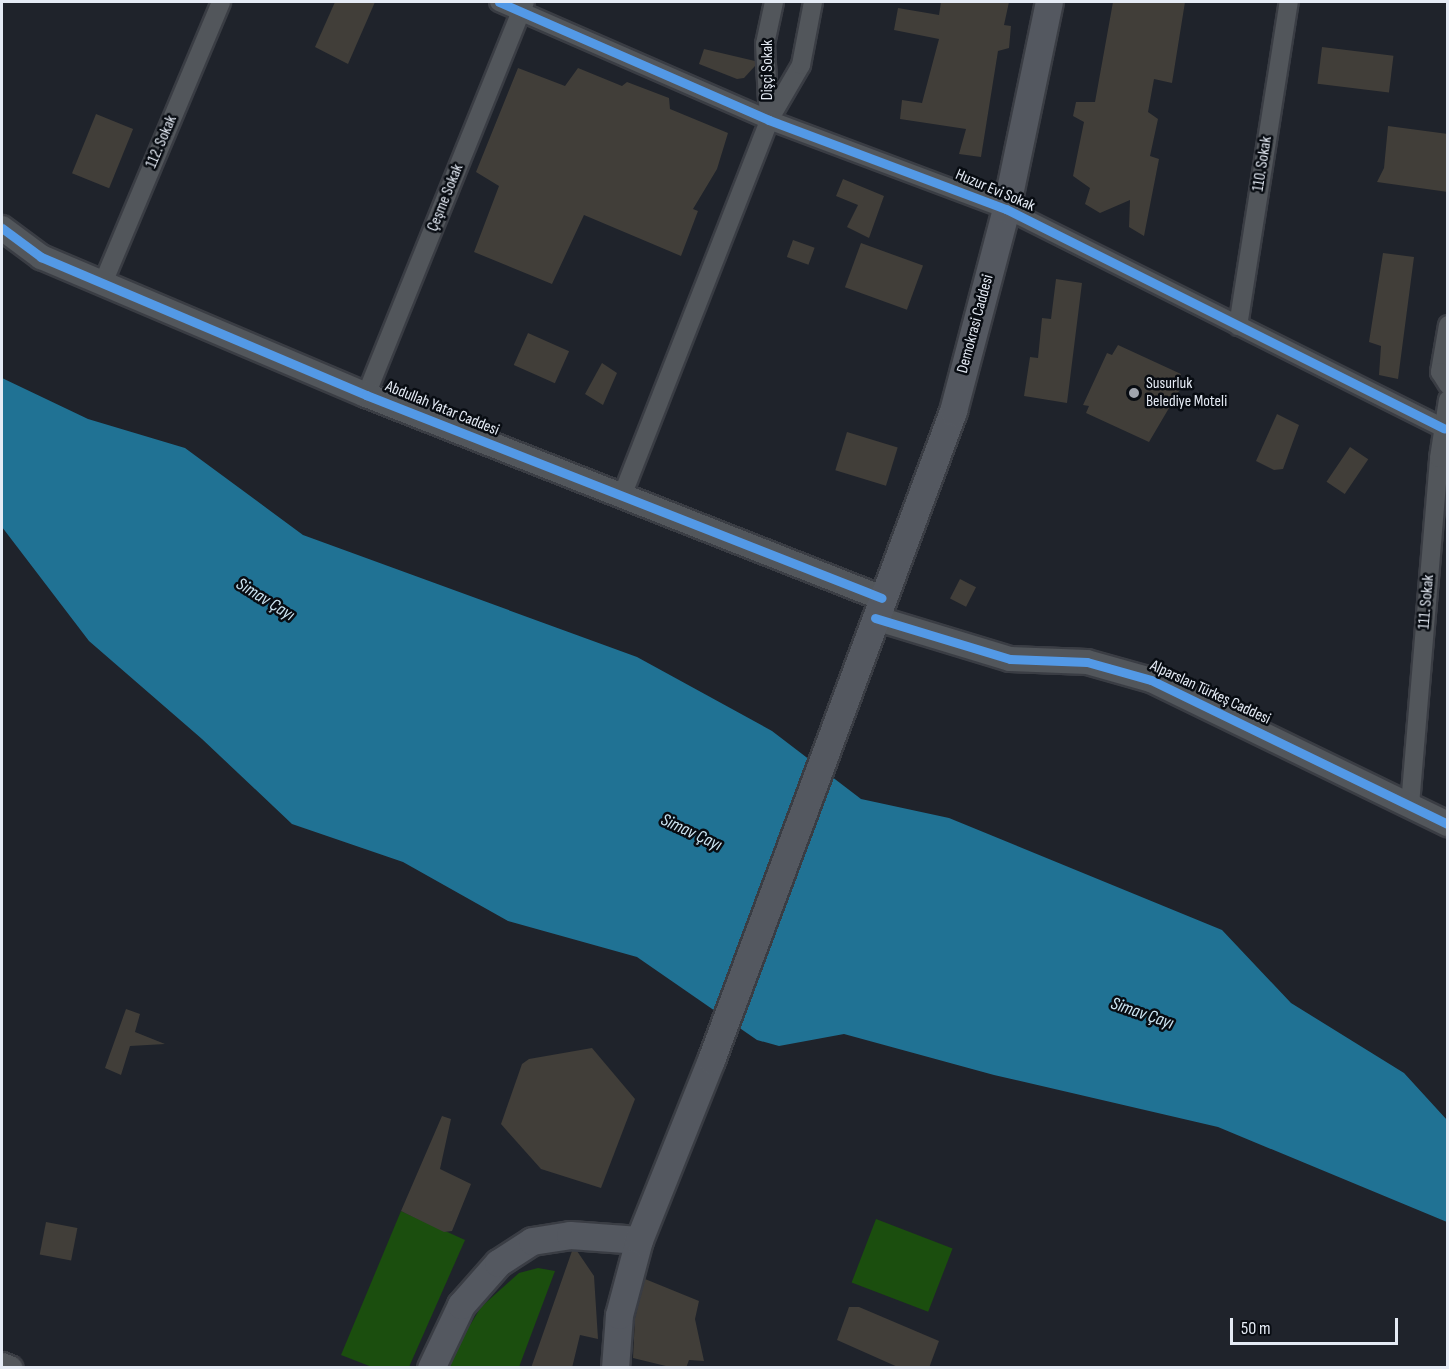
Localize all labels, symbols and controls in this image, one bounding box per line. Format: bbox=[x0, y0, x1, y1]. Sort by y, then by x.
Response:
street label: Dişçi Sokak bbox=[758, 40, 778, 100]
street label: 112. Sokak bbox=[142, 113, 182, 171]
street label: 110. Sokak bbox=[1249, 135, 1277, 193]
street label: Çeşme Sokak bbox=[424, 162, 468, 234]
street label: Huzur Evi Sokak bbox=[952, 166, 1038, 216]
street label: Demokrasi Caddesi bbox=[954, 273, 998, 375]
place label: Susurluk Belediye Moteli bbox=[1146, 374, 1227, 412]
street label: Abdullah Yatar Caddesi bbox=[382, 377, 502, 441]
marker: Susurluk Belediye Moteli bbox=[1127, 386, 1141, 400]
water label: Simav Çayı bbox=[232, 574, 298, 626]
street label: 111. Sokak bbox=[1415, 574, 1439, 630]
street label: Alparslan Türkeş Caddesi bbox=[1147, 657, 1273, 729]
water label: Simav Çayı bbox=[657, 810, 725, 856]
water label: Simav Çayı bbox=[1108, 993, 1176, 1035]
scale bar bbox=[1233, 1306, 1401, 1344]
text: 50 m bbox=[1241, 1318, 1271, 1339]

